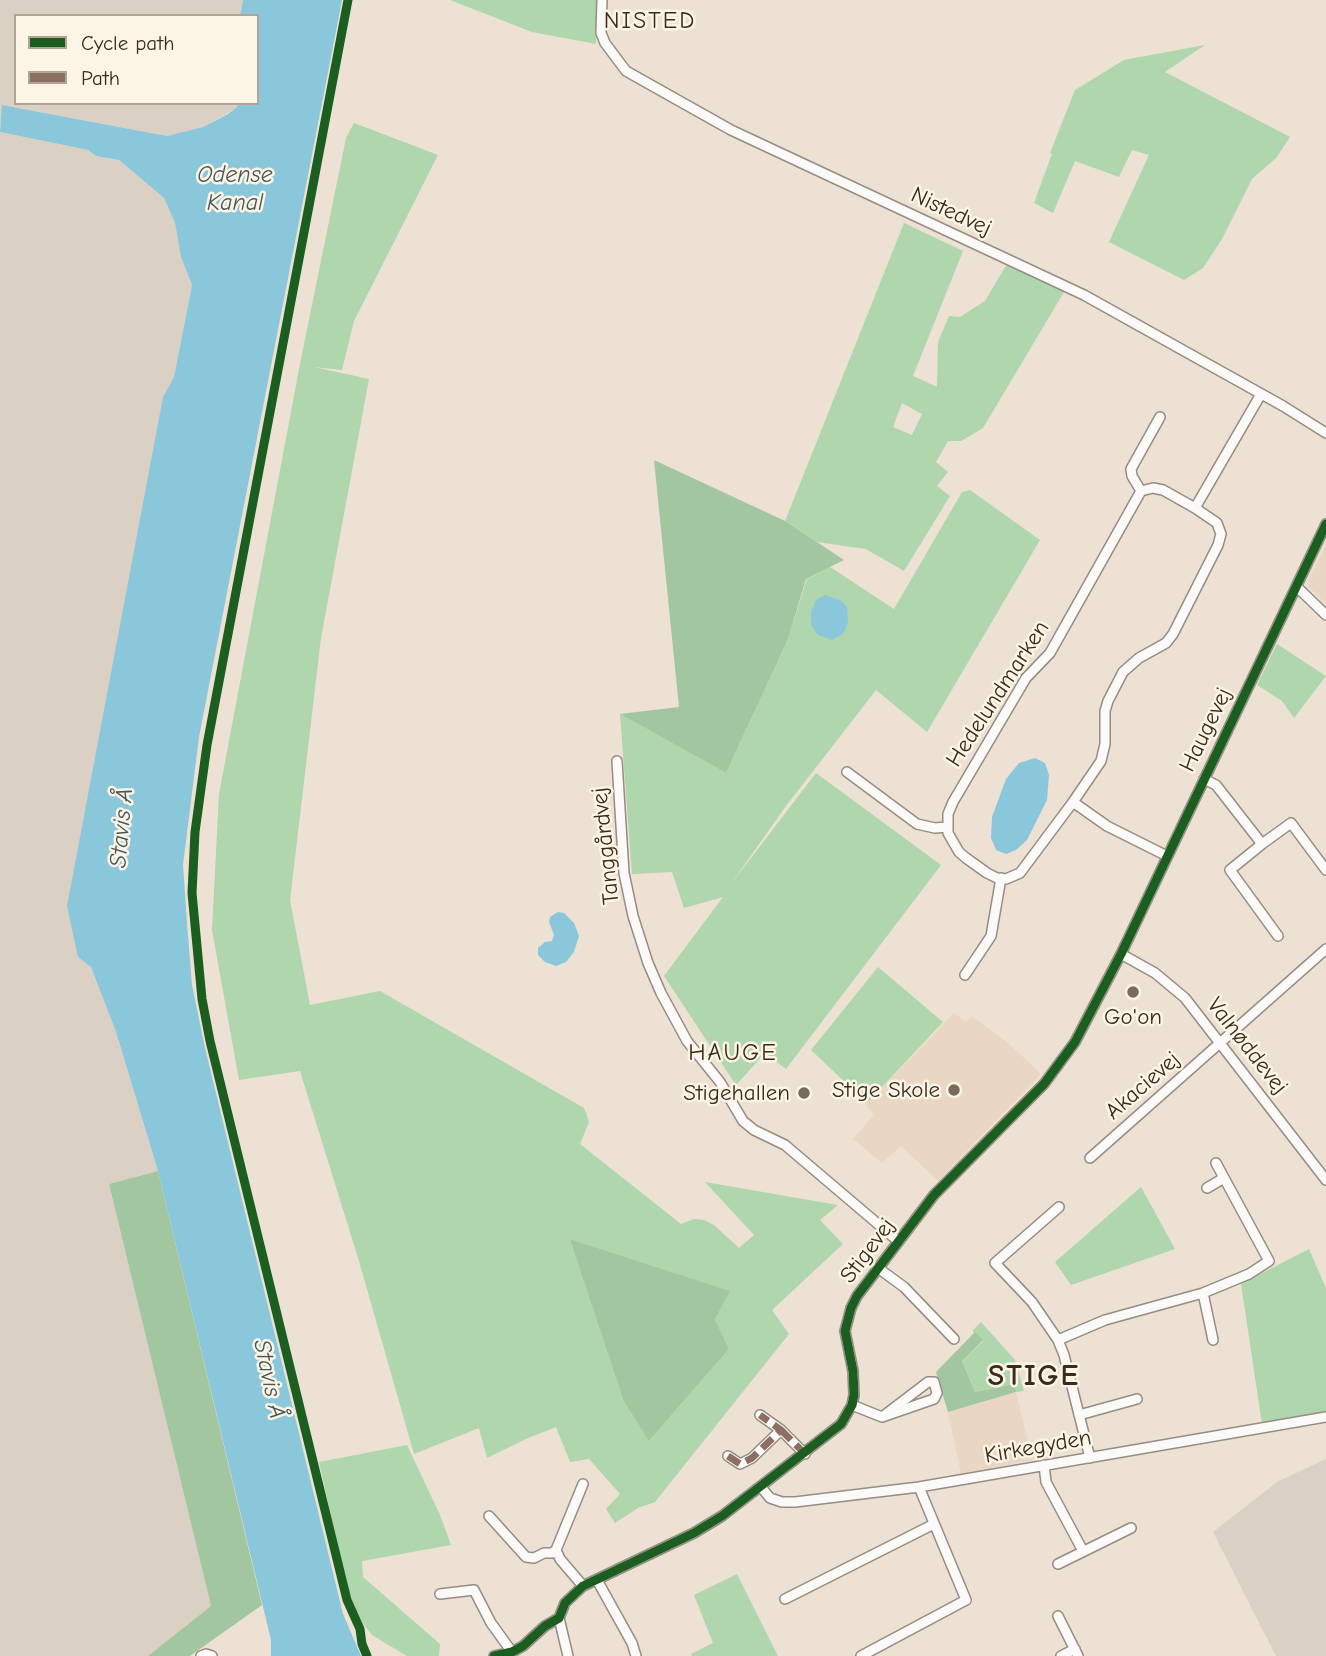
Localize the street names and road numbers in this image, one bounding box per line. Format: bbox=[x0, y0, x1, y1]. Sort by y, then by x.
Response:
street label: Nistedvej bbox=[906, 181, 996, 243]
street label: Hedelundmarken bbox=[941, 616, 1055, 772]
street label: Haugevej bbox=[1174, 683, 1238, 777]
street label: Tanggårdvej bbox=[586, 786, 626, 906]
street label: Valnøddevej bbox=[1201, 992, 1293, 1100]
street label: Akacievej bbox=[1100, 1046, 1186, 1126]
street label: Stigevej bbox=[835, 1213, 901, 1289]
street label: Kirkegyden bbox=[982, 1424, 1094, 1470]

